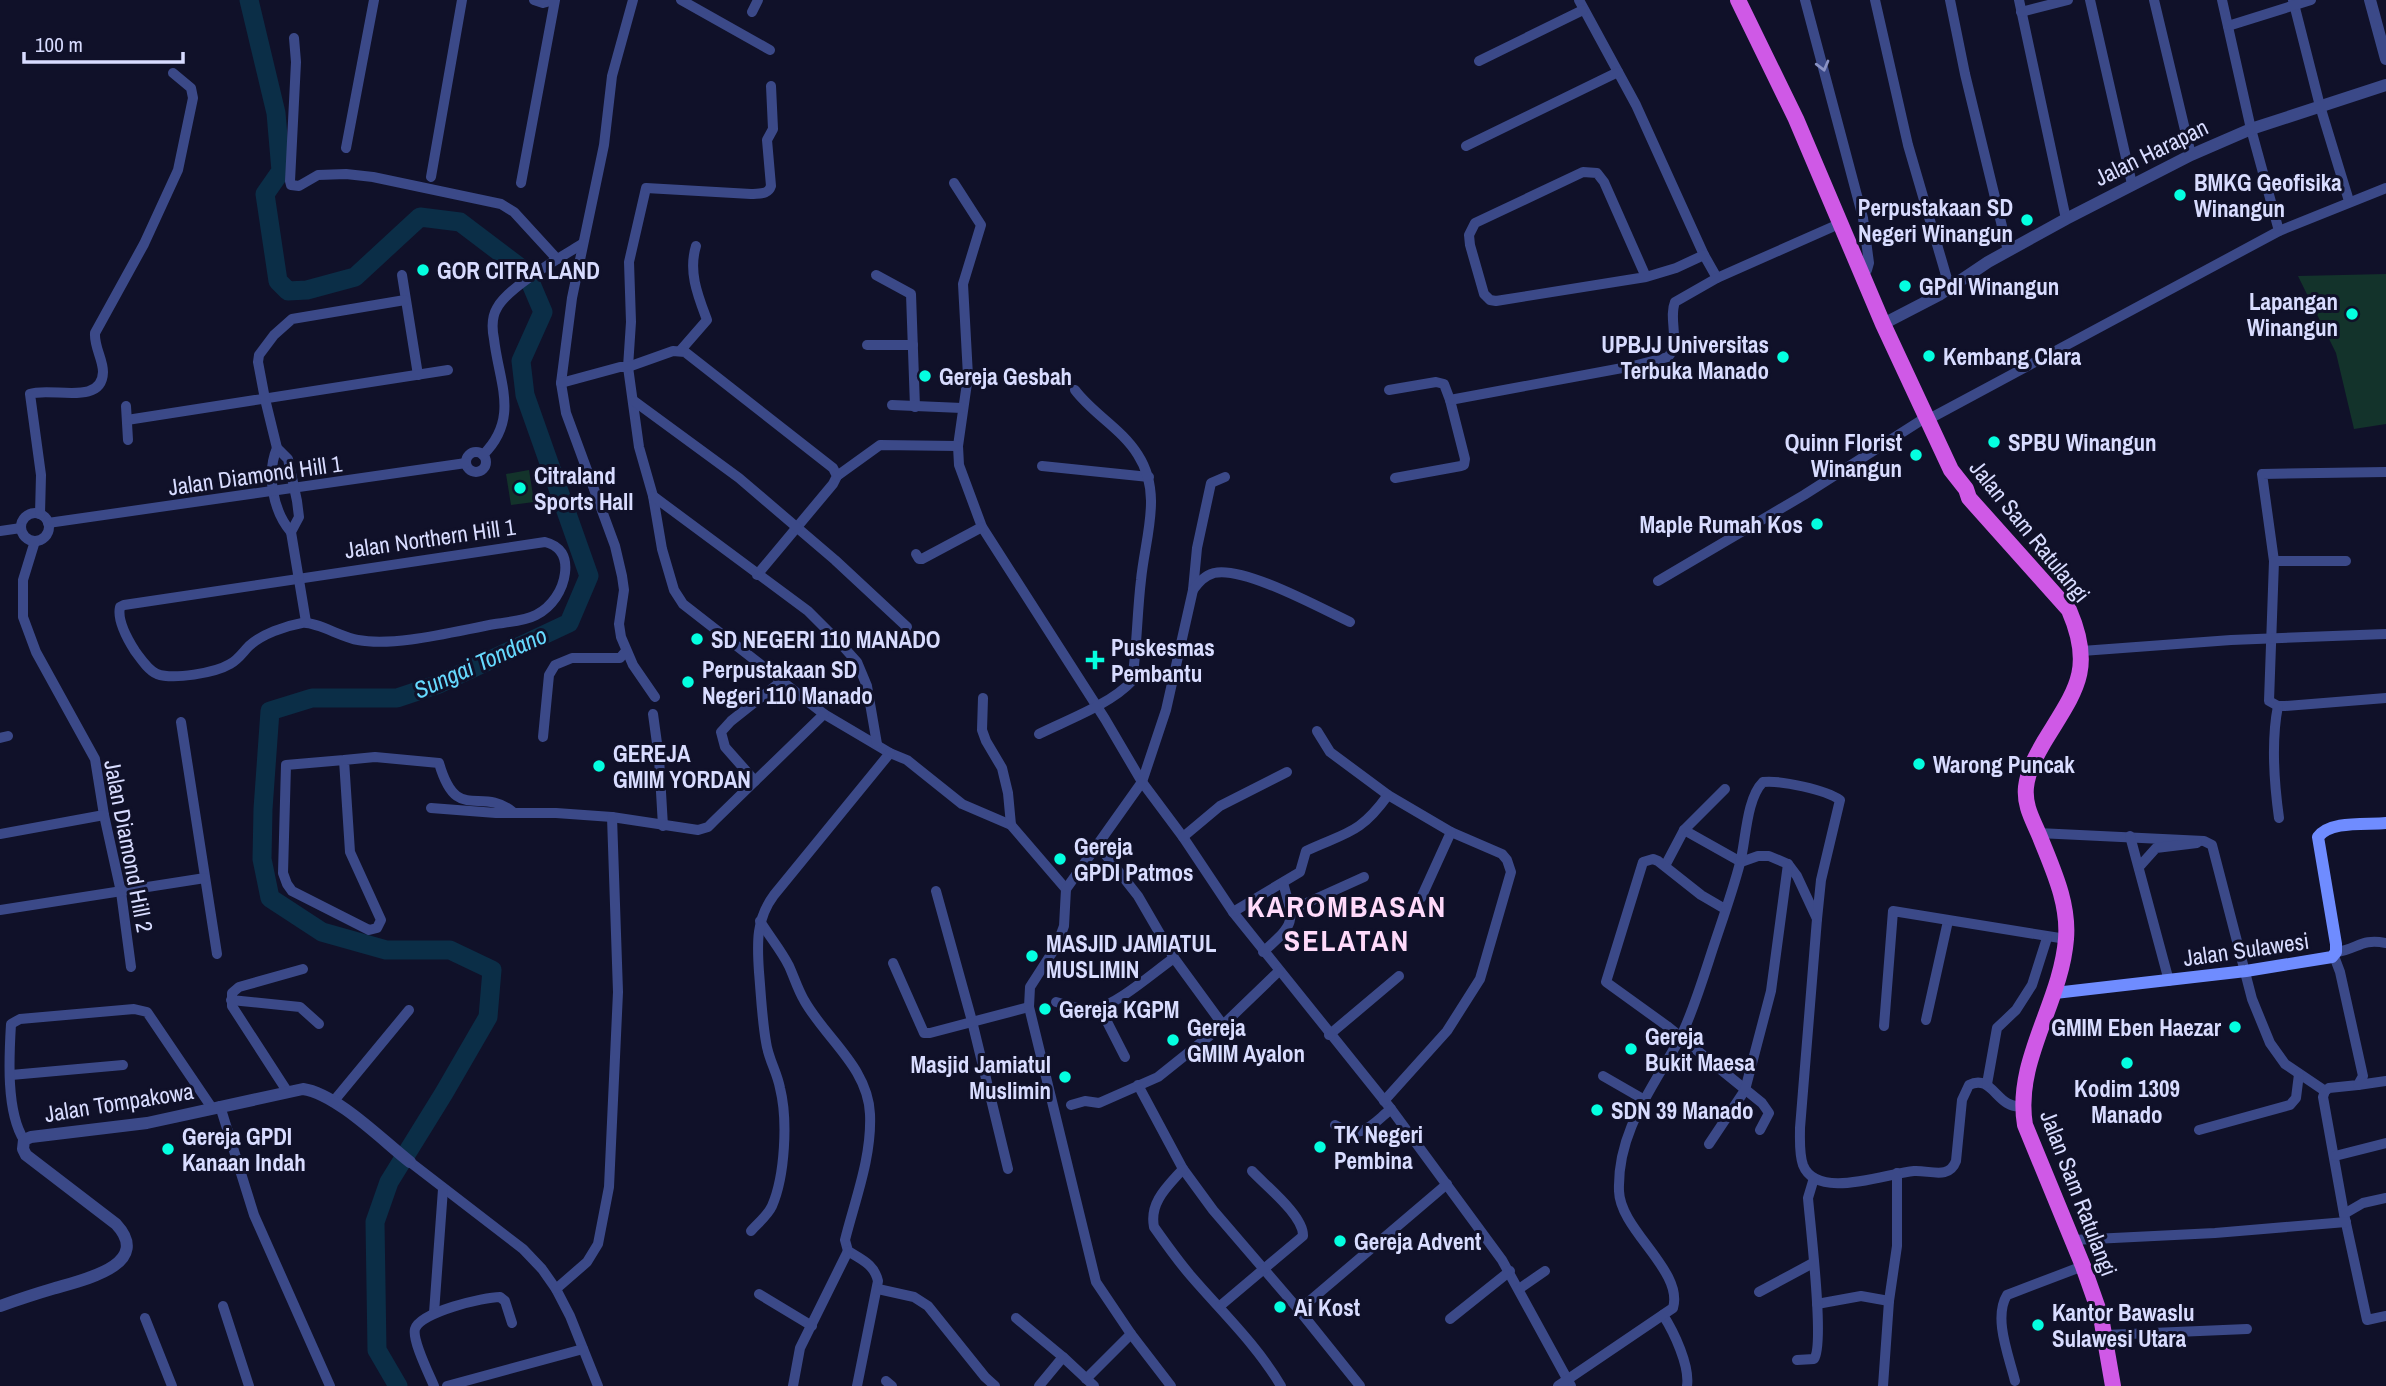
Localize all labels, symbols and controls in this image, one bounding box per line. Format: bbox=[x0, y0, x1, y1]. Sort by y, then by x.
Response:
scale bar bbox=[24, 21, 184, 65]
text: 100 m bbox=[35, 30, 83, 59]
one-way arrow bbox=[1815, 60, 1830, 72]
street label: Jalan Harapan bbox=[2089, 111, 2213, 193]
place label: BMKG Geofisika Winangun bbox=[2194, 167, 2342, 224]
marker: BMKG Geofisika Winangun bbox=[2172, 187, 2188, 203]
place label: Perpustakaan SD Negeri Winangun bbox=[1858, 192, 2013, 249]
marker: Perpustakaan SD Negeri Winangun bbox=[2019, 212, 2035, 228]
place label: GOR CITRA LAND bbox=[437, 255, 600, 286]
marker: GOR CITRA LAND bbox=[415, 262, 431, 278]
place label: GPdI Winangun bbox=[1919, 271, 2059, 302]
marker: GPdI Winangun bbox=[1897, 278, 1913, 294]
place label: Lapangan Winangun bbox=[2247, 286, 2338, 343]
marker: Lapangan Winangun bbox=[2344, 306, 2360, 322]
place label: UPBJJ Universitas Terbuka Manado bbox=[1601, 329, 1769, 386]
place label: Kembang Clara bbox=[1943, 341, 2082, 372]
marker: Kembang Clara bbox=[1921, 348, 1937, 364]
marker: UPBJJ Universitas Terbuka Manado bbox=[1775, 349, 1791, 365]
place label: Gereja Gesbah bbox=[939, 361, 1072, 392]
marker: Gereja Gesbah bbox=[917, 368, 933, 384]
place label: Quinn Florist Winangun bbox=[1785, 427, 1902, 484]
place label: SPBU Winangun bbox=[2008, 427, 2157, 458]
marker: SPBU Winangun bbox=[1986, 434, 2002, 450]
street label: Jalan Diamond Hill 1 bbox=[166, 447, 344, 503]
marker: Quinn Florist Winangun bbox=[1908, 447, 1924, 463]
street label: Jalan Sam Ratulangi bbox=[1963, 453, 2097, 609]
place label: Citraland Sports Hall bbox=[534, 460, 634, 517]
marker: Citraland Sports Hall bbox=[512, 480, 528, 496]
place label: Maple Rumah Kos bbox=[1640, 509, 1803, 540]
street label: Jalan Northern Hill 1 bbox=[343, 511, 518, 565]
marker: Maple Rumah Kos bbox=[1809, 516, 1825, 532]
water label: Sungai Tondano bbox=[408, 618, 552, 706]
place label: SD NEGERI 110 MANADO bbox=[711, 624, 941, 655]
marker: SD NEGERI 110 MANADO bbox=[689, 631, 705, 647]
place label: Puskesmas Pembantu bbox=[1111, 632, 1215, 689]
marker: Puskesmas Pembantu bbox=[1085, 650, 1105, 670]
place label: Perpustakaan SD Negeri 110 Manado bbox=[702, 654, 873, 711]
marker: Perpustakaan SD Negeri 110 Manado bbox=[680, 674, 696, 690]
place label: GEREJA GMIM YORDAN bbox=[613, 738, 751, 795]
place label: Warong Puncak bbox=[1933, 749, 2075, 780]
marker: Warong Puncak bbox=[1911, 756, 1927, 772]
street label: Jalan Diamond Hill 2 bbox=[97, 757, 161, 935]
marker: GEREJA GMIM YORDAN bbox=[591, 758, 607, 774]
place label: Gereja GPDI Patmos bbox=[1074, 831, 1194, 888]
marker: Gereja GPDI Patmos bbox=[1052, 851, 1068, 867]
district label: KAROMBASAN SELATAN bbox=[1247, 886, 1447, 960]
street label: Jalan Sulawesi bbox=[2181, 925, 2311, 973]
place label: MASJID JAMIATUL MUSLIMIN bbox=[1046, 928, 1216, 985]
marker: MASJID JAMIATUL MUSLIMIN bbox=[1024, 948, 1040, 964]
place label: Gereja KGPM bbox=[1059, 994, 1180, 1025]
marker: Gereja KGPM bbox=[1037, 1001, 1053, 1017]
place label: Gereja GMIM Ayalon bbox=[1187, 1012, 1305, 1069]
place label: GMIM Eben Haezar bbox=[2051, 1012, 2222, 1043]
marker: GMIM Eben Haezar bbox=[2227, 1019, 2243, 1035]
place label: Gereja Bukit Maesa bbox=[1645, 1021, 1756, 1078]
marker: Gereja GMIM Ayalon bbox=[1165, 1032, 1181, 1048]
marker: Gereja Bukit Maesa bbox=[1623, 1041, 1639, 1057]
place label: Masjid Jamiatul Muslimin bbox=[911, 1049, 1051, 1106]
marker: Kodim 1309 Manado bbox=[2119, 1055, 2135, 1071]
marker: Masjid Jamiatul Muslimin bbox=[1057, 1069, 1073, 1085]
place label: Kodim 1309 Manado bbox=[2074, 1073, 2180, 1130]
street label: Jalan Tompakowa bbox=[42, 1075, 196, 1129]
place label: SDN 39 Manado bbox=[1611, 1095, 1754, 1126]
marker: SDN 39 Manado bbox=[1589, 1102, 1605, 1118]
street label: Jalan Sam Ratulangi bbox=[2033, 1106, 2125, 1280]
place label: TK Negeri Pembina bbox=[1334, 1119, 1423, 1176]
place label: Gereja GPDI Kanaan Indah bbox=[182, 1121, 306, 1178]
marker: TK Negeri Pembina bbox=[1312, 1139, 1328, 1155]
marker: Gereja GPDI Kanaan Indah bbox=[160, 1141, 176, 1157]
place label: Gereja Advent bbox=[1354, 1226, 1481, 1257]
marker: Gereja Advent bbox=[1332, 1233, 1348, 1249]
place label: Ai Kost bbox=[1294, 1292, 1360, 1323]
place label: Kantor Bawaslu Sulawesi Utara bbox=[2052, 1297, 2195, 1354]
marker: Ai Kost bbox=[1272, 1299, 1288, 1315]
marker: Kantor Bawaslu Sulawesi Utara bbox=[2030, 1317, 2046, 1333]

